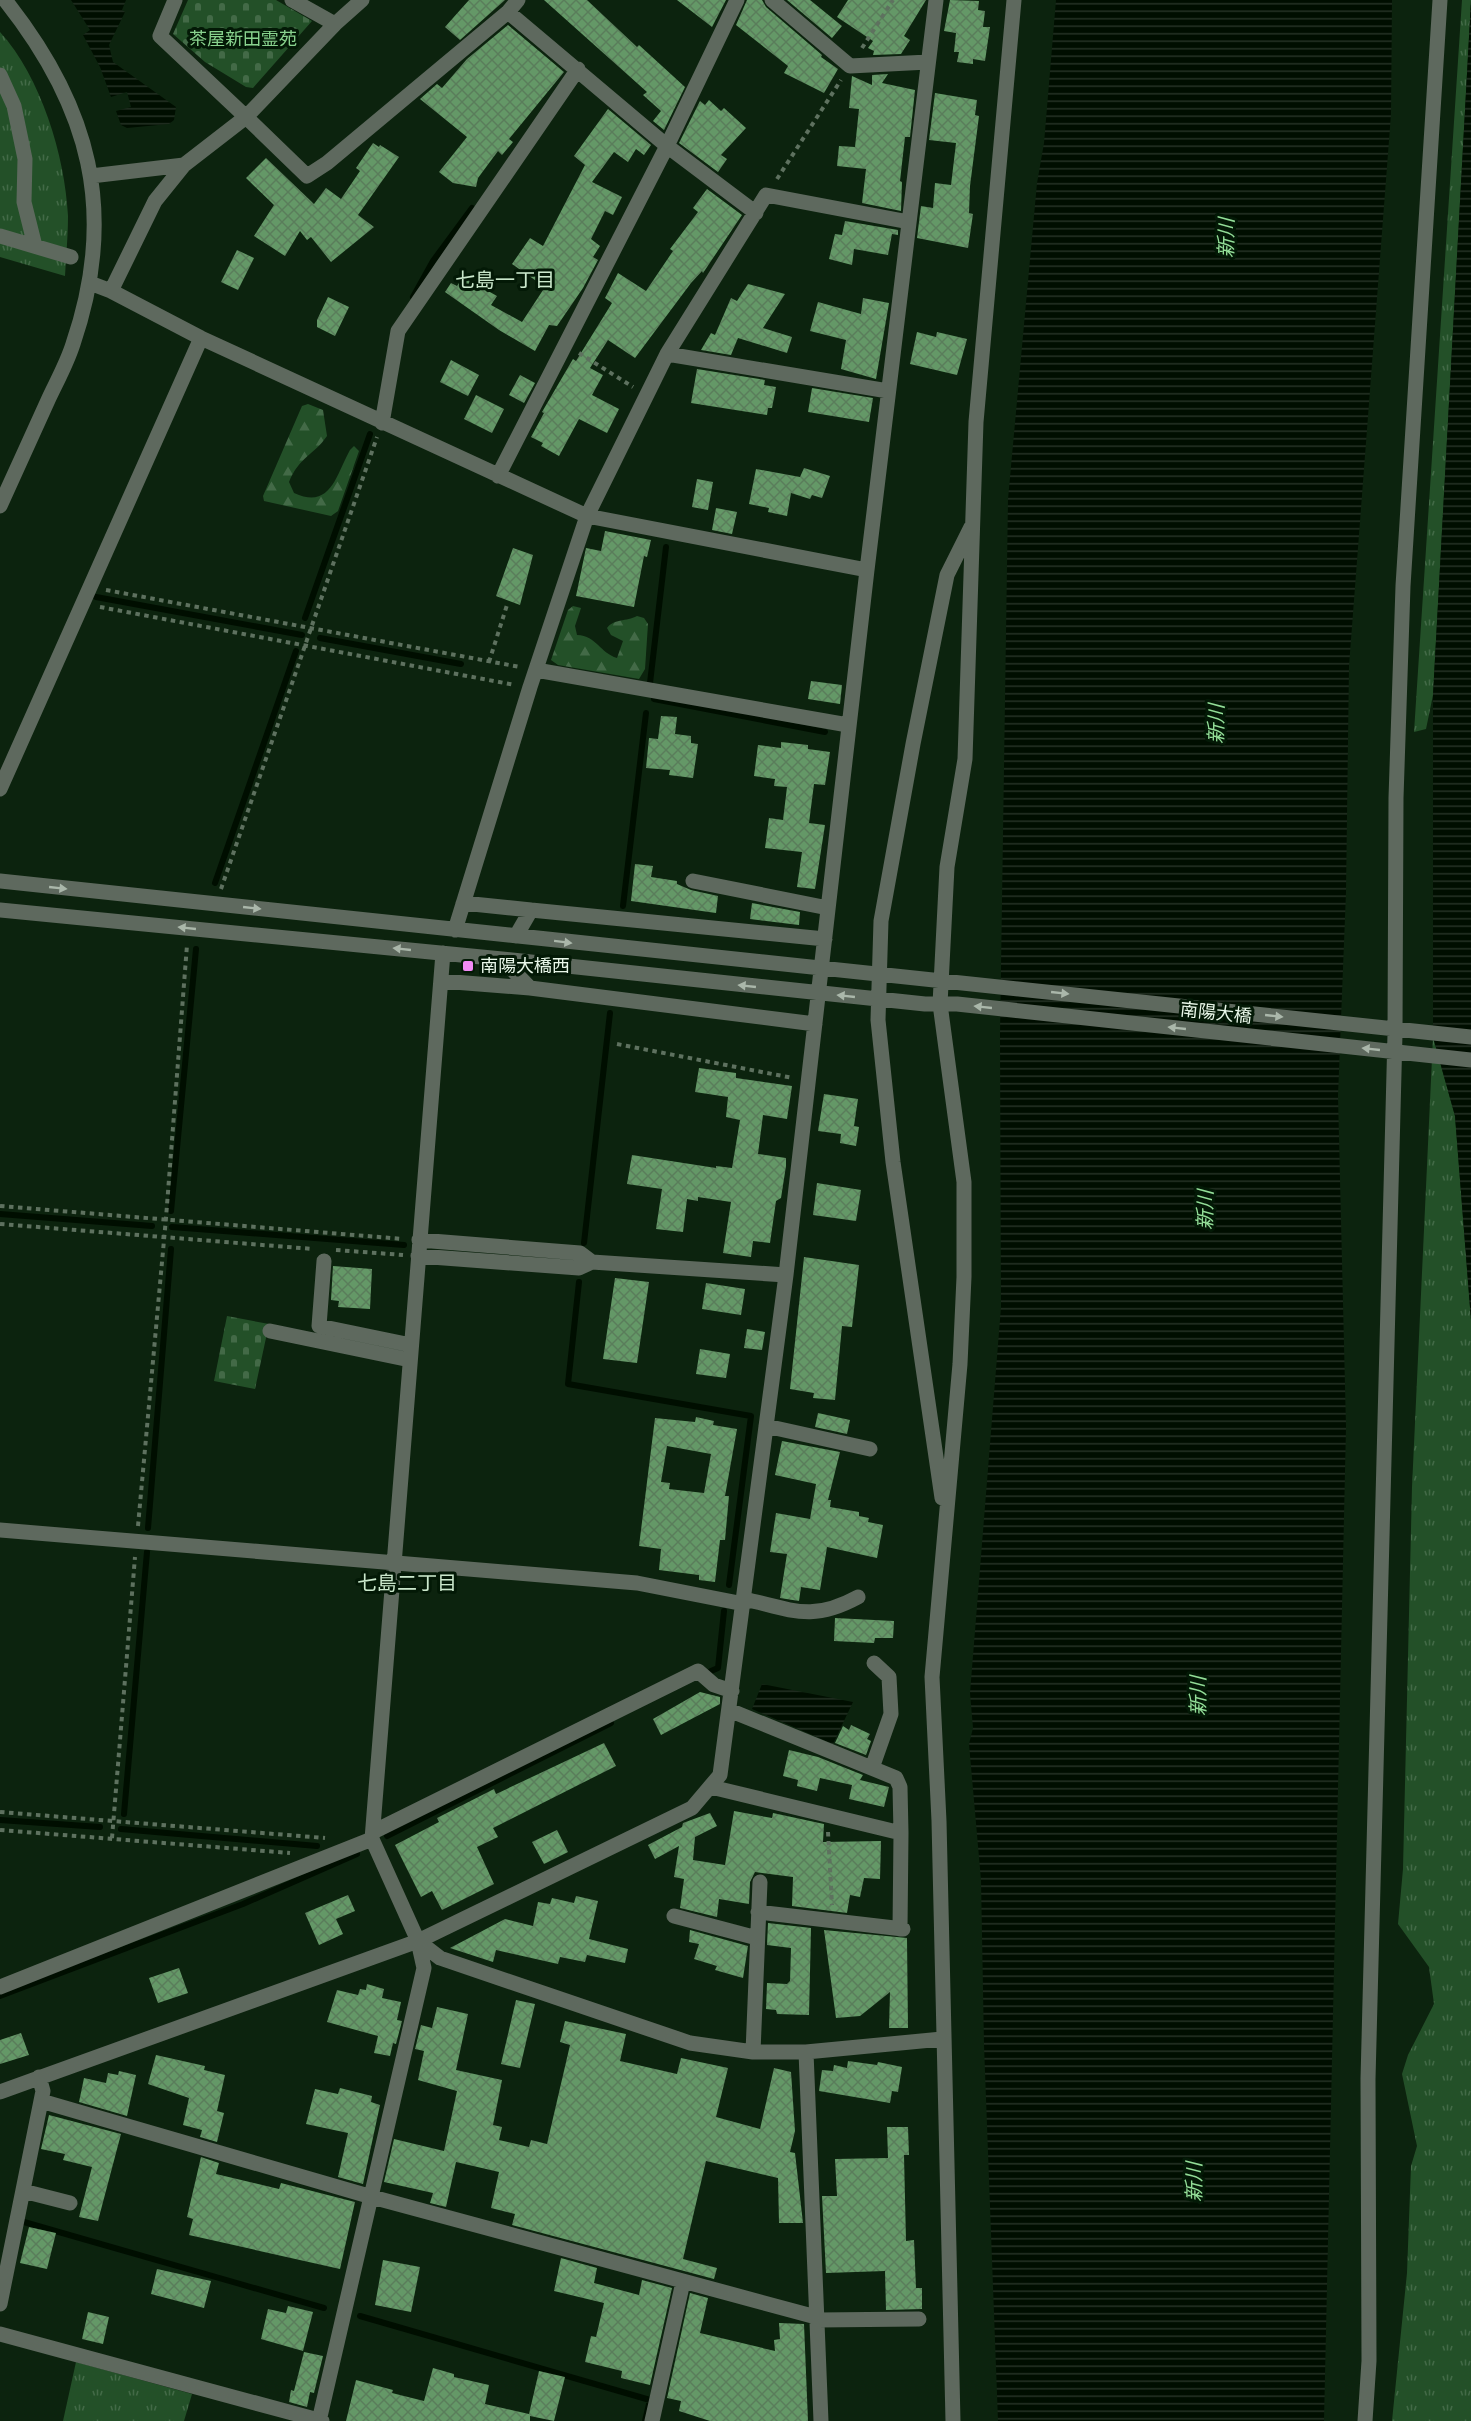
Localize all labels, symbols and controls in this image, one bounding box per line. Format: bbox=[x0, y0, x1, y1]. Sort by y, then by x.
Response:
park label: 茶屋新田霊苑 bbox=[189, 29, 297, 49]
water label: 新川 bbox=[1215, 216, 1237, 258]
district label: 七島一丁目 bbox=[455, 269, 555, 291]
water label: 新川 bbox=[1205, 702, 1227, 744]
one-way arrow bbox=[49, 883, 68, 892]
one-way arrow bbox=[243, 903, 262, 913]
one-way arrow bbox=[177, 923, 196, 933]
one-way arrow bbox=[554, 938, 573, 947]
one-way arrow bbox=[392, 944, 411, 954]
place label: 南陽大橋西 bbox=[480, 956, 570, 976]
marker: 南陽大橋西 bbox=[461, 959, 475, 973]
one-way arrow bbox=[738, 981, 757, 991]
one-way arrow bbox=[1050, 988, 1069, 998]
one-way arrow bbox=[836, 991, 855, 1001]
street label: 南陽大橋 bbox=[1179, 999, 1253, 1027]
one-way arrow bbox=[974, 1002, 993, 1012]
one-way arrow bbox=[1265, 1011, 1284, 1021]
one-way arrow bbox=[1168, 1024, 1187, 1033]
one-way arrow bbox=[1362, 1045, 1381, 1054]
water label: 新川 bbox=[1194, 1188, 1216, 1230]
district label: 七島二丁目 bbox=[357, 1572, 457, 1594]
water label: 新川 bbox=[1187, 1674, 1209, 1716]
water label: 新川 bbox=[1183, 2160, 1205, 2202]

